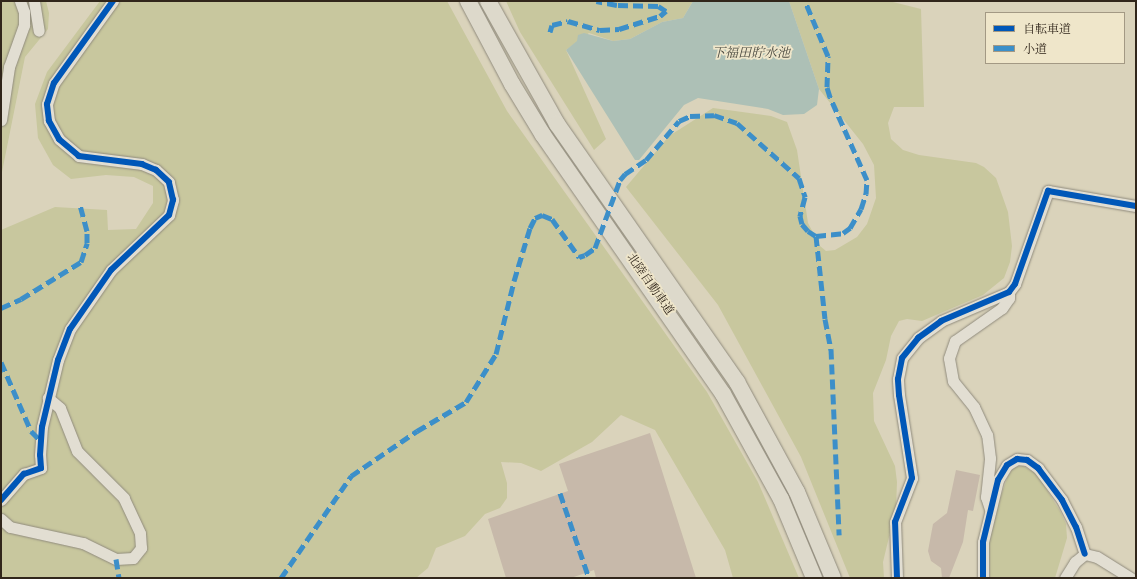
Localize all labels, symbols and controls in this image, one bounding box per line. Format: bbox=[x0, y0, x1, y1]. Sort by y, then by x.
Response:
legend bbox=[985, 12, 1125, 64]
text: 自転車道 bbox=[1023, 24, 1071, 36]
text: 小道 bbox=[1023, 44, 1047, 56]
water label: 下福田貯水池 bbox=[712, 46, 790, 62]
street label: 北陸自動車道 bbox=[622, 251, 676, 319]

